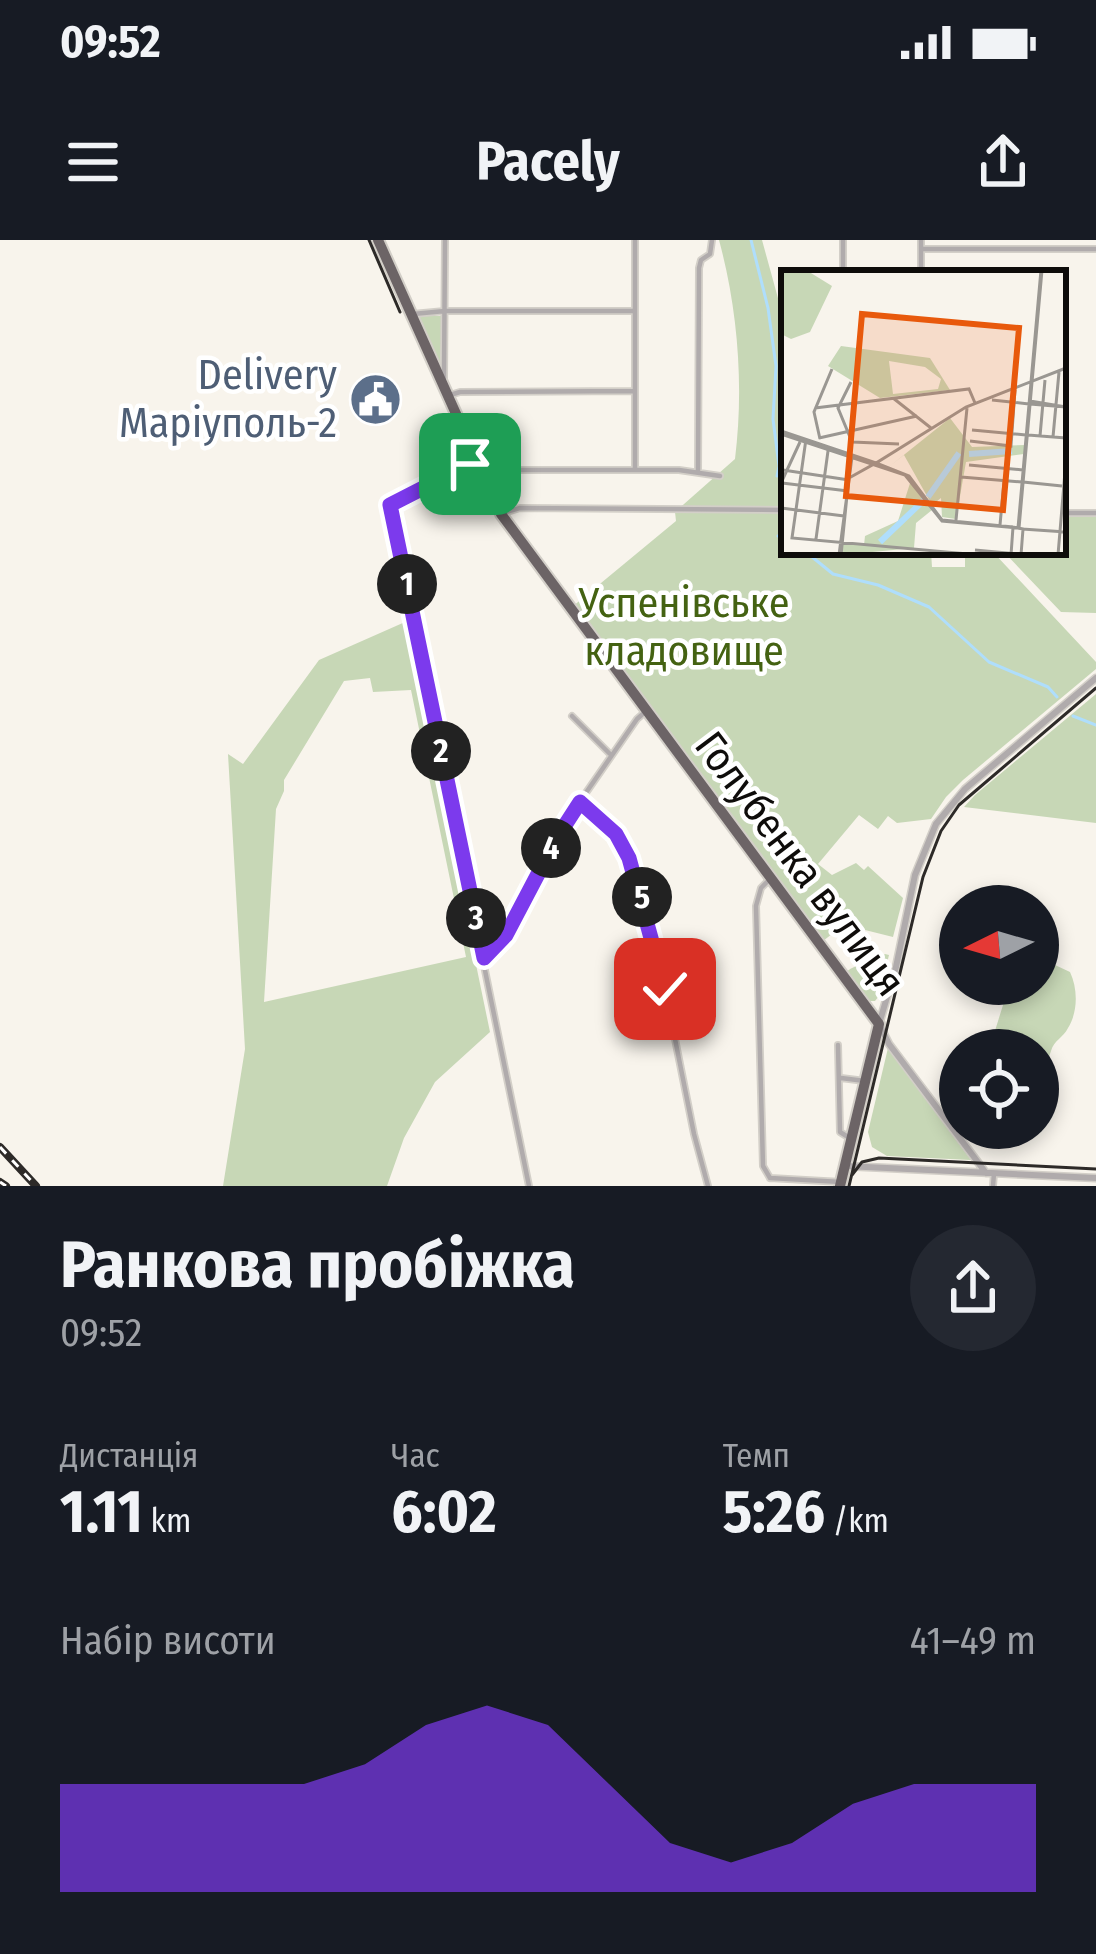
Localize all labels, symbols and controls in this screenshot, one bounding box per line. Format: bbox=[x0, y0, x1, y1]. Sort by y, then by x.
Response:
text: 09:52 bbox=[60, 15, 161, 69]
icon: menu bbox=[60, 129, 126, 195]
icon: share bbox=[970, 129, 1036, 195]
text: Pacely bbox=[476, 130, 620, 194]
inset map bbox=[781, 270, 1066, 555]
place label: Delivery Марiуполь-2 bbox=[119, 350, 337, 448]
public building icon: Delivery Марiуполь-2 bbox=[348, 371, 404, 427]
pin bbox=[419, 413, 521, 515]
icon: arrive bbox=[437, 431, 503, 497]
pin: 1 bbox=[377, 554, 437, 614]
text: 1 bbox=[400, 564, 414, 604]
park label: Успенівське кладовище bbox=[577, 578, 790, 676]
pin: 2 bbox=[411, 721, 471, 781]
street label: Голубенка вулиця bbox=[684, 722, 916, 1006]
text: 2 bbox=[433, 731, 449, 771]
pin: 4 bbox=[521, 818, 581, 878]
text: 4 bbox=[543, 828, 559, 868]
pin: 5 bbox=[612, 867, 672, 927]
text: 5 bbox=[634, 877, 650, 917]
north arrow bbox=[939, 885, 1059, 1005]
map controls bbox=[939, 885, 1059, 1149]
pin: 3 bbox=[446, 888, 506, 948]
text: 3 bbox=[468, 898, 484, 938]
pin bbox=[614, 938, 716, 1040]
icon: check bbox=[632, 956, 698, 1022]
button: locate bbox=[939, 1029, 1059, 1149]
text: Ранкова пробіжка bbox=[60, 1225, 575, 1304]
button: share bbox=[910, 1225, 1036, 1351]
text: 09:52 bbox=[60, 1310, 142, 1356]
text: Дистанція bbox=[60, 1436, 198, 1476]
text: Час bbox=[391, 1436, 440, 1476]
text: Темп bbox=[723, 1436, 790, 1476]
text: 1.11 bbox=[60, 1476, 143, 1548]
text: 6:02 bbox=[391, 1476, 496, 1548]
text: 5:26 bbox=[723, 1476, 825, 1548]
text: km bbox=[143, 1501, 191, 1541]
text: /km bbox=[825, 1501, 889, 1541]
text: Набір висоти bbox=[60, 1618, 276, 1664]
text: 41–49 m bbox=[910, 1618, 1036, 1664]

